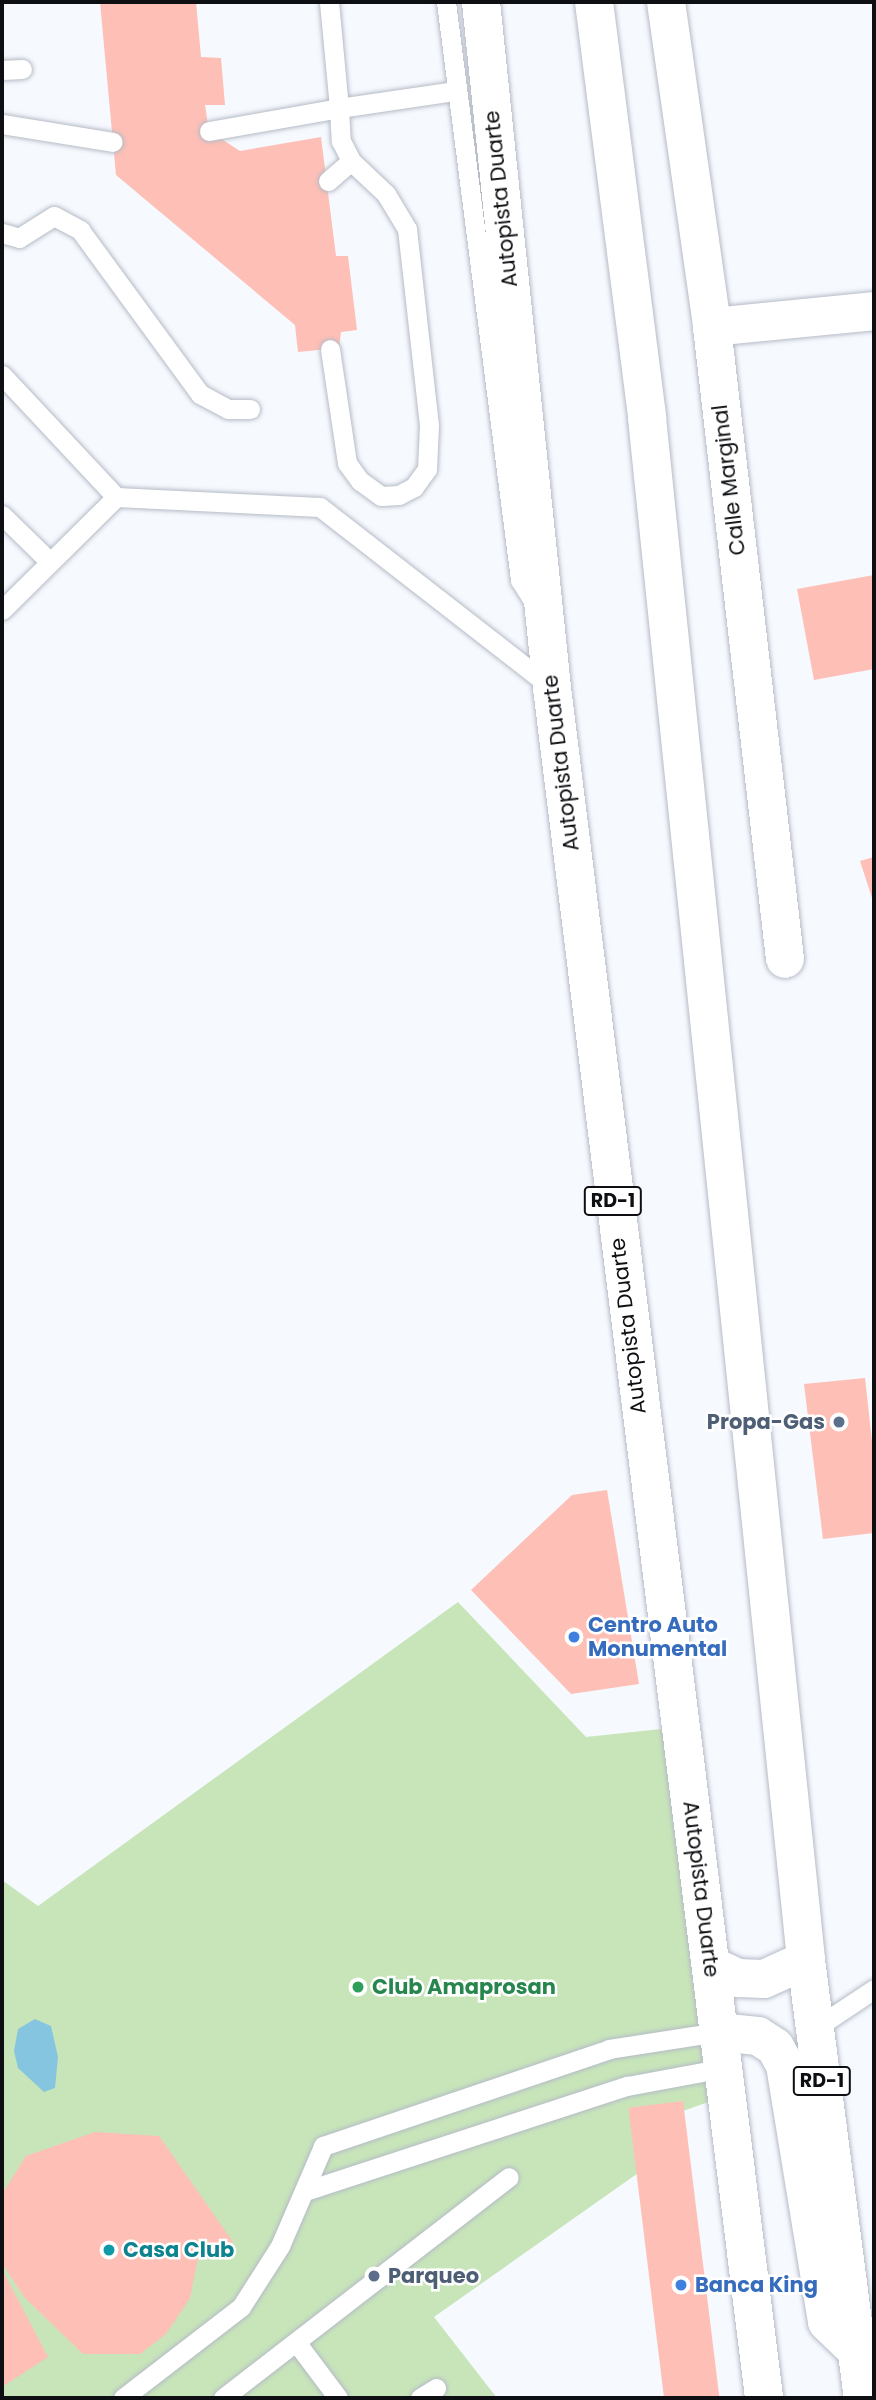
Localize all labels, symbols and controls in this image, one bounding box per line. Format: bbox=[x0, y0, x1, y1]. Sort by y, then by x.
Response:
street label: Autopista Duarte bbox=[479, 109, 523, 289]
street label: Calle Marginal bbox=[707, 403, 751, 557]
street label: Autopista Duarte bbox=[538, 673, 584, 853]
road number: RD-1 bbox=[583, 1186, 643, 1217]
street label: Autopista Duarte bbox=[605, 1236, 651, 1416]
place label: Propa-Gas bbox=[707, 1409, 825, 1435]
marker: Propa-Gas bbox=[831, 1414, 847, 1430]
place label: Centro Auto Monumental bbox=[588, 1612, 727, 1662]
marker: Centro Auto Monumental bbox=[566, 1629, 582, 1645]
street label: Autopista Duarte bbox=[678, 1799, 724, 1979]
place label: Club Amaprosan bbox=[372, 1974, 556, 2000]
marker: Club Amaprosan bbox=[350, 1979, 366, 1995]
road number: RD-1 bbox=[792, 2066, 852, 2096]
place label: Casa Club bbox=[123, 2237, 234, 2263]
marker: Casa Club bbox=[101, 2242, 117, 2258]
place label: Parqueo bbox=[388, 2263, 479, 2289]
marker: Parqueo bbox=[366, 2268, 382, 2284]
place label: Banca King bbox=[695, 2272, 818, 2298]
marker: Banca King bbox=[673, 2277, 689, 2293]

